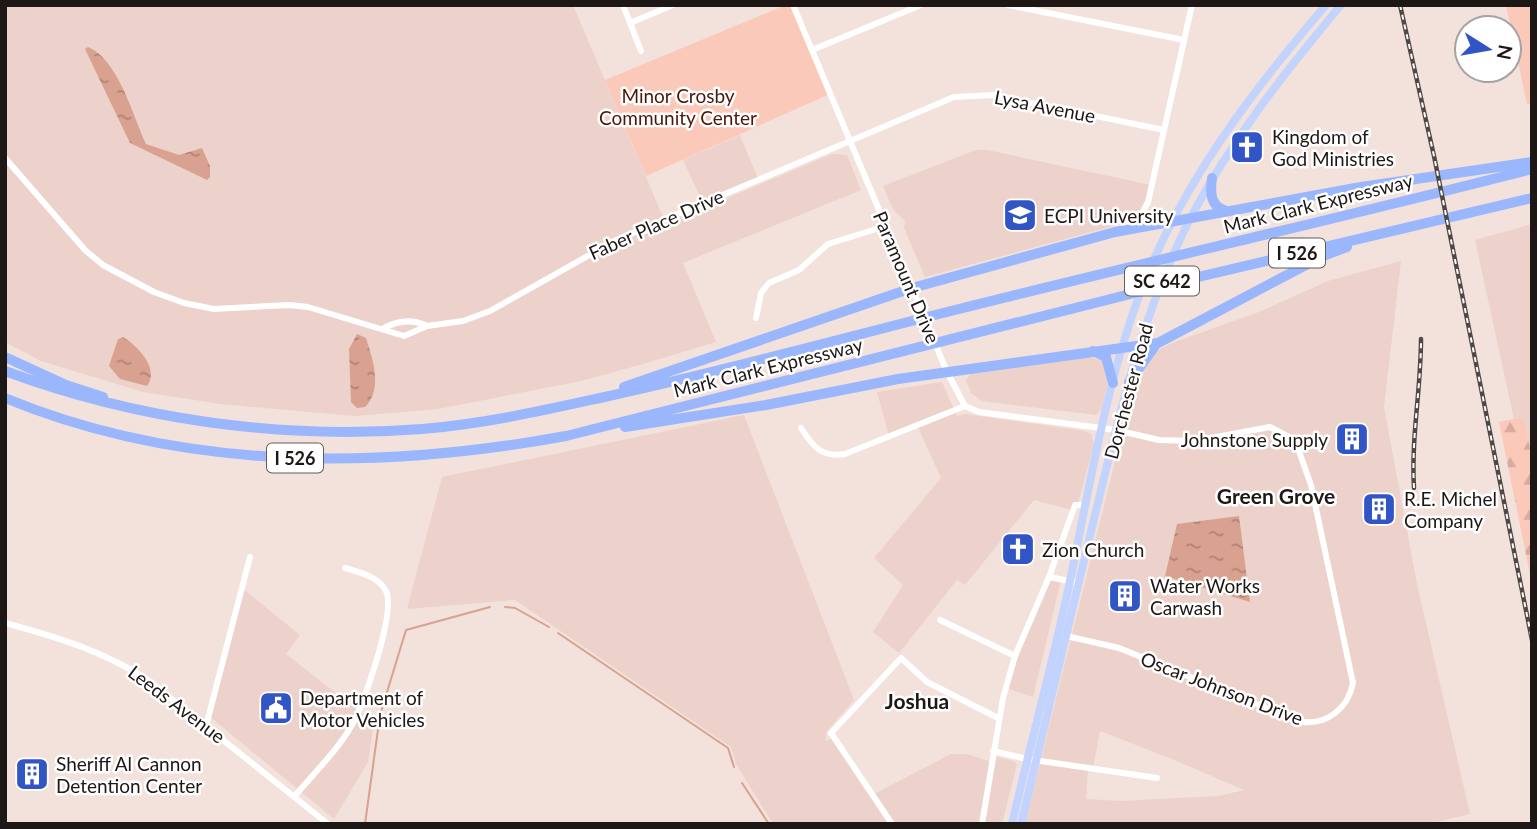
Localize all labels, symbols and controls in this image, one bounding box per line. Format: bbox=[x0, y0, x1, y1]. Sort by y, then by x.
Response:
north arrow bbox=[1453, 14, 1523, 84]
text: N bbox=[1492, 43, 1518, 62]
park label: Minor Crosby Community Center bbox=[599, 84, 757, 129]
street label: Lysa Avenue bbox=[993, 85, 1097, 127]
place label: Kingdom of God Ministries bbox=[1272, 125, 1394, 170]
church icon: Kingdom of God Ministries bbox=[1228, 128, 1266, 166]
street label: Mark Clark Expressway bbox=[1221, 168, 1415, 238]
street label: Faber Place Drive bbox=[585, 184, 727, 264]
school or university icon: ECPI University bbox=[1001, 196, 1039, 234]
place label: ECPI University bbox=[1044, 204, 1174, 227]
street label: Paramount Drive bbox=[869, 208, 945, 346]
road number: I 526 bbox=[1269, 239, 1325, 268]
road number: SC 642 bbox=[1125, 267, 1199, 296]
street label: Dorchester Road bbox=[1099, 320, 1157, 462]
street label: Mark Clark Expressway bbox=[671, 332, 865, 402]
building icon: Johnstone Supply bbox=[1333, 420, 1371, 458]
place label: Johnstone Supply bbox=[1181, 428, 1328, 451]
road number: I 526 bbox=[267, 444, 323, 472]
district label: Green Grove bbox=[1217, 483, 1335, 508]
place label: R.E. Michel Company bbox=[1404, 487, 1497, 532]
building icon: R.E. Michel Company bbox=[1360, 490, 1398, 528]
church icon: Zion Church bbox=[999, 530, 1037, 568]
place label: Zion Church bbox=[1042, 538, 1144, 561]
place label: Water Works Carwash bbox=[1150, 574, 1260, 619]
building icon: Water Works Carwash bbox=[1106, 577, 1144, 615]
street label: Oscar Johnson Drive bbox=[1138, 646, 1306, 730]
street label: Leeds Avenue bbox=[124, 660, 230, 748]
place label: Department of Motor Vehicles bbox=[300, 686, 425, 731]
district label: Joshua bbox=[885, 688, 949, 713]
public building icon: Department of Motor Vehicles bbox=[257, 689, 295, 727]
place label: Sheriff Al Cannon Detention Center bbox=[56, 752, 202, 797]
building icon: Sheriff Al Cannon Detention Center bbox=[13, 755, 51, 793]

